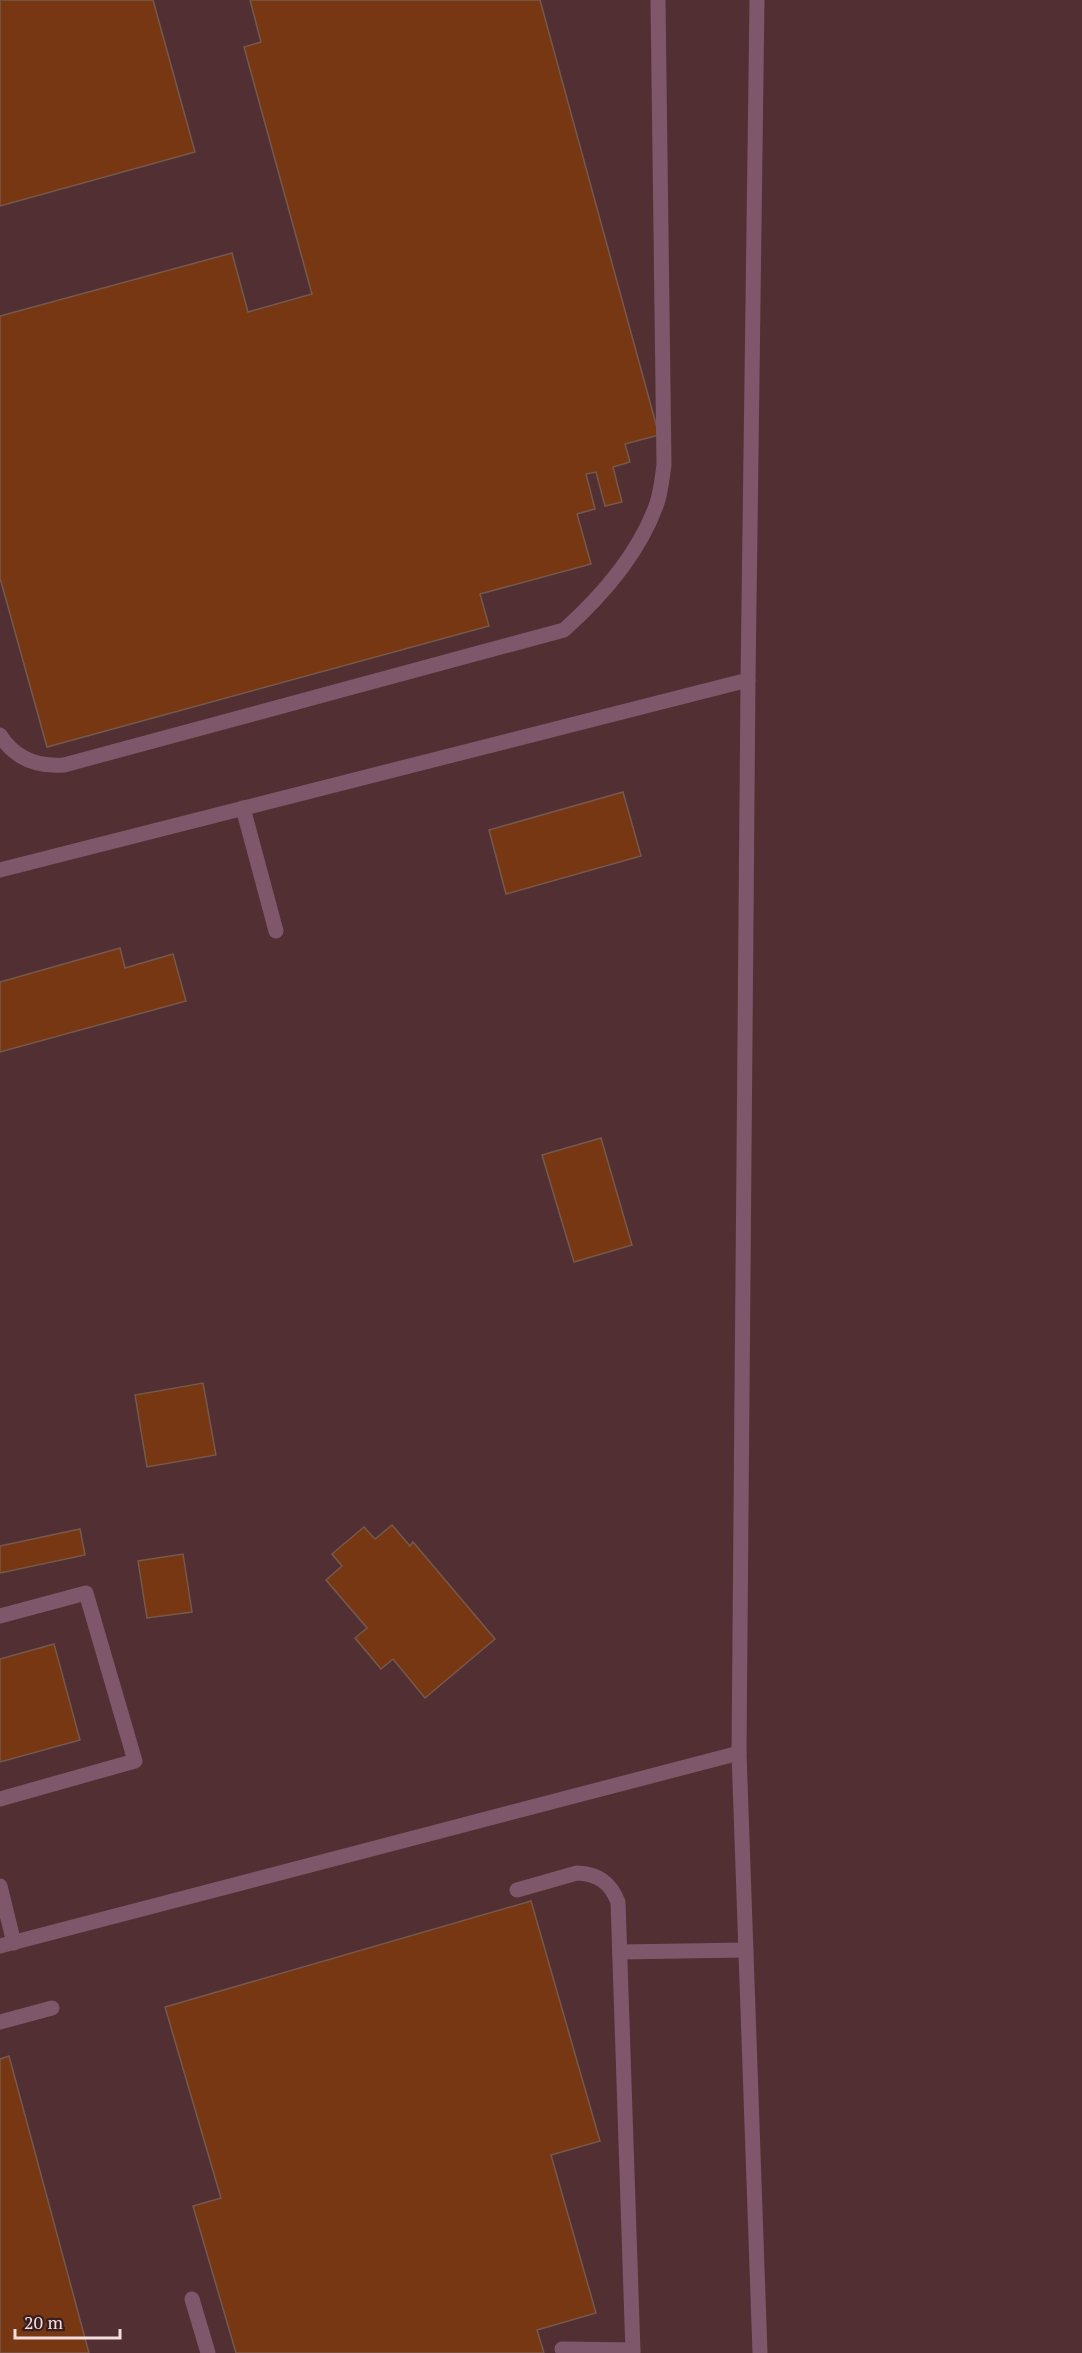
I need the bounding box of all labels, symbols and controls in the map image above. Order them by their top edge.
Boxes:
scale bar [15,2302,120,2340]
text: 20 m [24,2310,64,2334]

